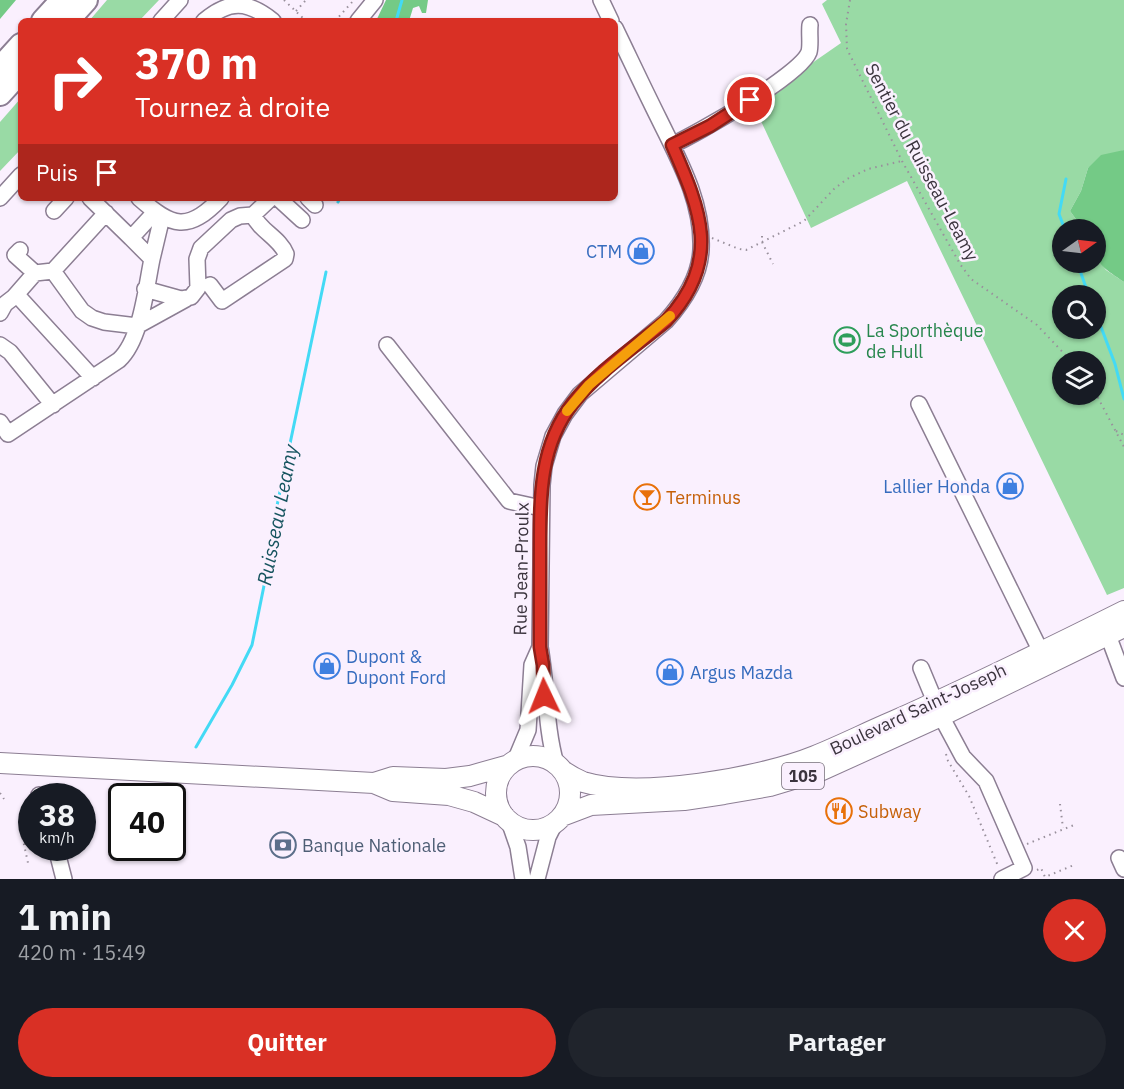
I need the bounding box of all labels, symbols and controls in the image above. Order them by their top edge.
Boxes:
text: 370 m [135,36,258,91]
icon: right [36,42,114,120]
street label: Sentier du Ruisseau-Leamy [860,59,984,265]
pin [724,74,775,125]
icon: arrive [733,83,766,116]
text: Tournez à droite [135,89,330,124]
icon: arrive [90,156,123,189]
text: Puis [36,158,78,187]
north arrow [1052,219,1106,273]
map controls [1052,219,1106,405]
shop icon: CTM [626,236,656,266]
place label: CTM [586,240,622,263]
button: search [1052,285,1106,339]
place label: La Sporthèque de Hull [866,319,984,363]
sports icon: La Sporthèque de Hull [832,325,862,355]
button: layers [1052,351,1106,405]
water label: Ruisseau Leamy [250,441,304,588]
shop icon: Lallier Honda [995,471,1025,501]
place label: Lallier Honda [883,475,990,498]
bar icon: Terminus [632,482,662,512]
place label: Terminus [666,486,741,509]
street label: Rue Jean-Proulx [508,502,534,636]
place label: Dupont & Dupont Ford [346,645,446,689]
shop icon: Dupont & Dupont Ford [312,651,342,681]
shop icon: Argus Mazda [655,657,685,687]
street label: Boulevard Saint-Joseph [826,658,1010,760]
place label: Argus Mazda [690,661,793,684]
position arrow [512,664,576,728]
road number: 105 [782,763,824,789]
speed limit sign: 40 [108,783,186,861]
text: 38 [39,795,75,834]
restaurant icon: Subway [824,796,854,826]
place label: Subway [858,800,921,823]
text: km/h [39,828,75,847]
bank icon: Banque Nationale [268,830,298,860]
place label: Banque Nationale [302,834,446,857]
text: 1 min [18,893,112,940]
button: close [1043,899,1106,962]
text: 420 m · 15:49 [18,939,146,966]
button: Quitter [18,1008,556,1077]
button: Partager [568,1008,1106,1077]

